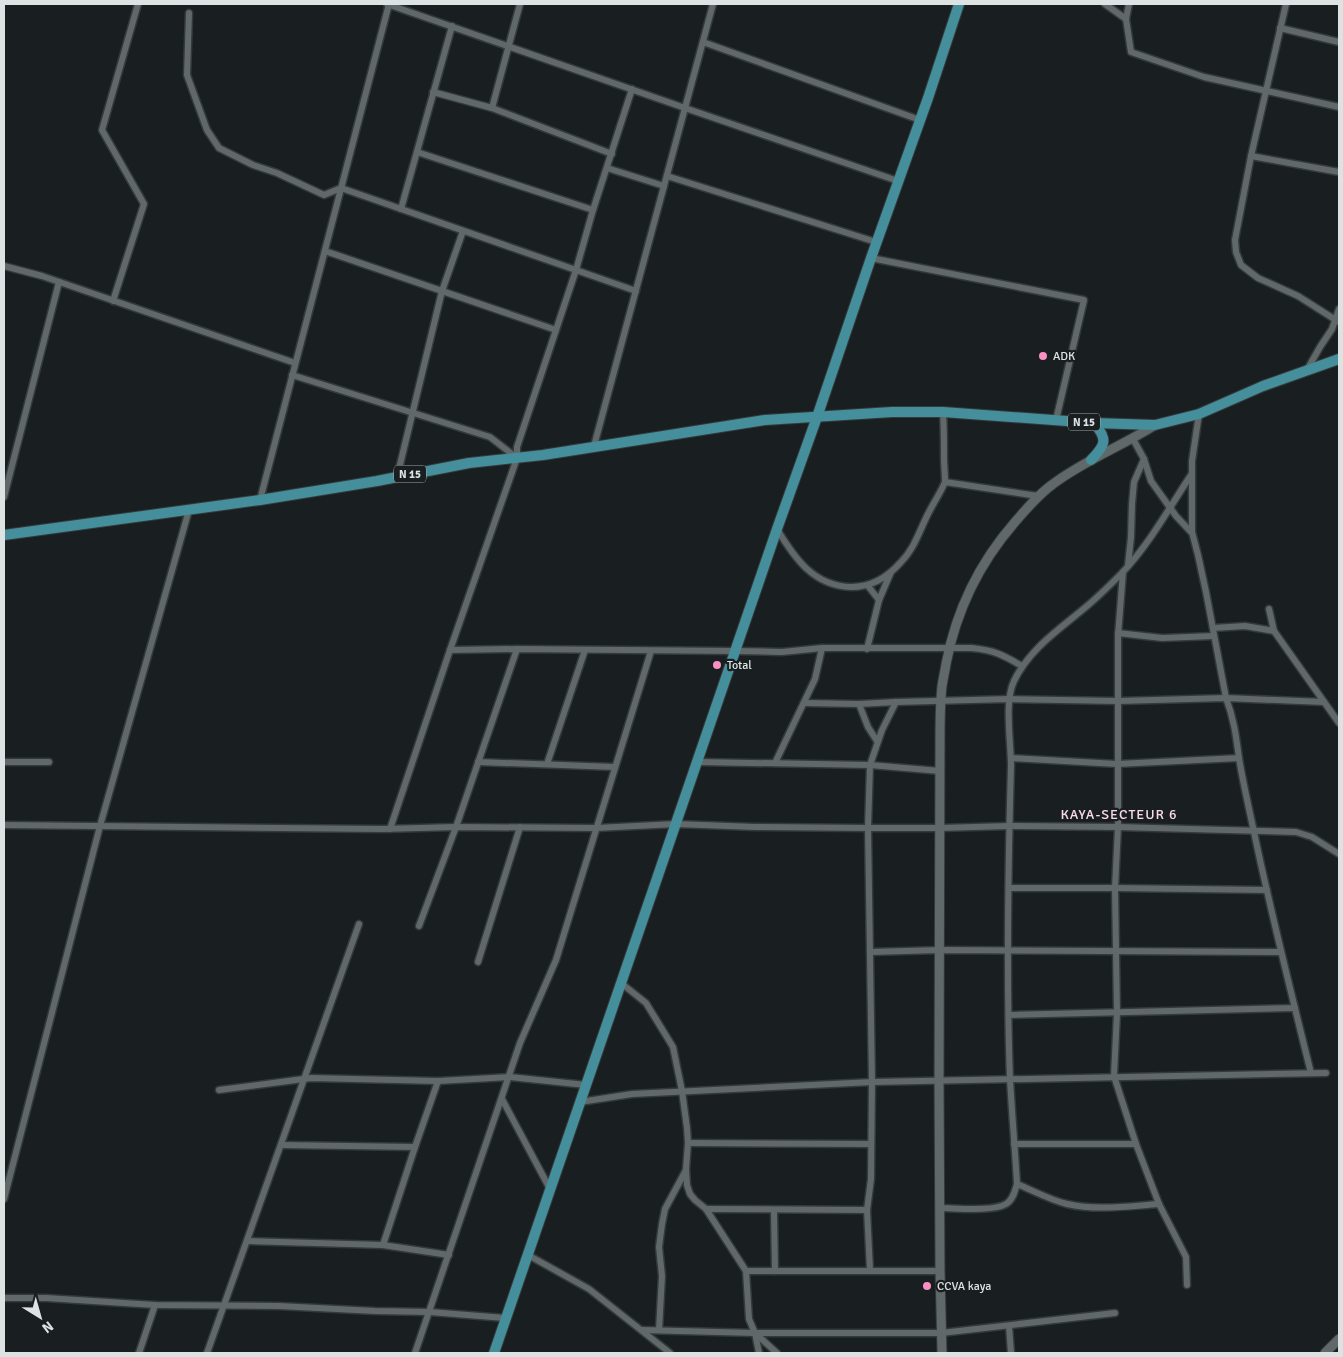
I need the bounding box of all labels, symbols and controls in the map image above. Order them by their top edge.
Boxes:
place label: ADK [1053,349,1075,364]
marker: ADK [1037,350,1049,362]
road number: N 15 [1068,414,1100,431]
road number: N 15 [394,466,426,482]
place label: Total [727,658,752,673]
marker: Total [711,659,723,671]
district label: KAYA-SECTEUR 6 [1060,806,1178,823]
place label: CCVA kaya [937,1279,991,1294]
marker: CCVA kaya [921,1280,933,1292]
north arrow [15,1292,65,1342]
text: N [39,1317,57,1337]

